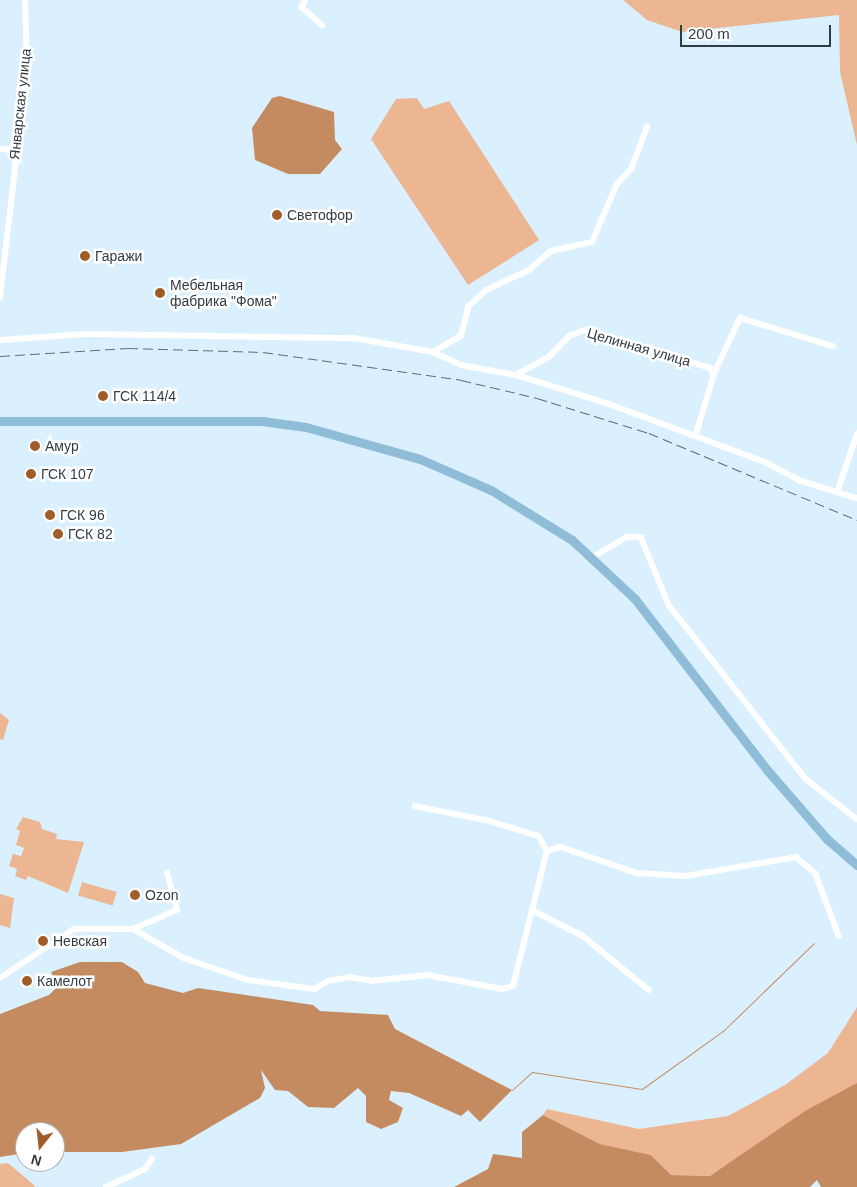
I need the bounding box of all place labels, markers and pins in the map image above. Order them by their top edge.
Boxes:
place label: Светофор [287,207,353,223]
marker: Светофор [271,209,283,221]
place label: Гаражи [95,248,142,264]
marker: Гаражи [79,250,91,262]
place label: Мебельная фабрика "Фома" [170,277,277,310]
marker: Мебельная фабрика "Фома" [154,287,166,299]
place label: ГСК 114/4 [113,388,176,404]
marker: ГСК 114/4 [97,390,109,402]
place label: Амур [45,438,79,454]
marker: Амур [29,440,41,452]
place label: ГСК 107 [41,466,93,482]
marker: ГСК 107 [25,468,37,480]
place label: ГСК 96 [60,507,105,523]
marker: ГСК 96 [44,509,56,521]
place label: ГСК 82 [68,526,113,542]
marker: ГСК 82 [52,528,64,540]
place label: Ozon [145,887,178,903]
marker: Ozon [129,889,141,901]
place label: Невская [53,933,107,949]
marker: Невская [37,935,49,947]
place label: Камелот [37,973,92,989]
marker: Камелот [21,975,33,987]

